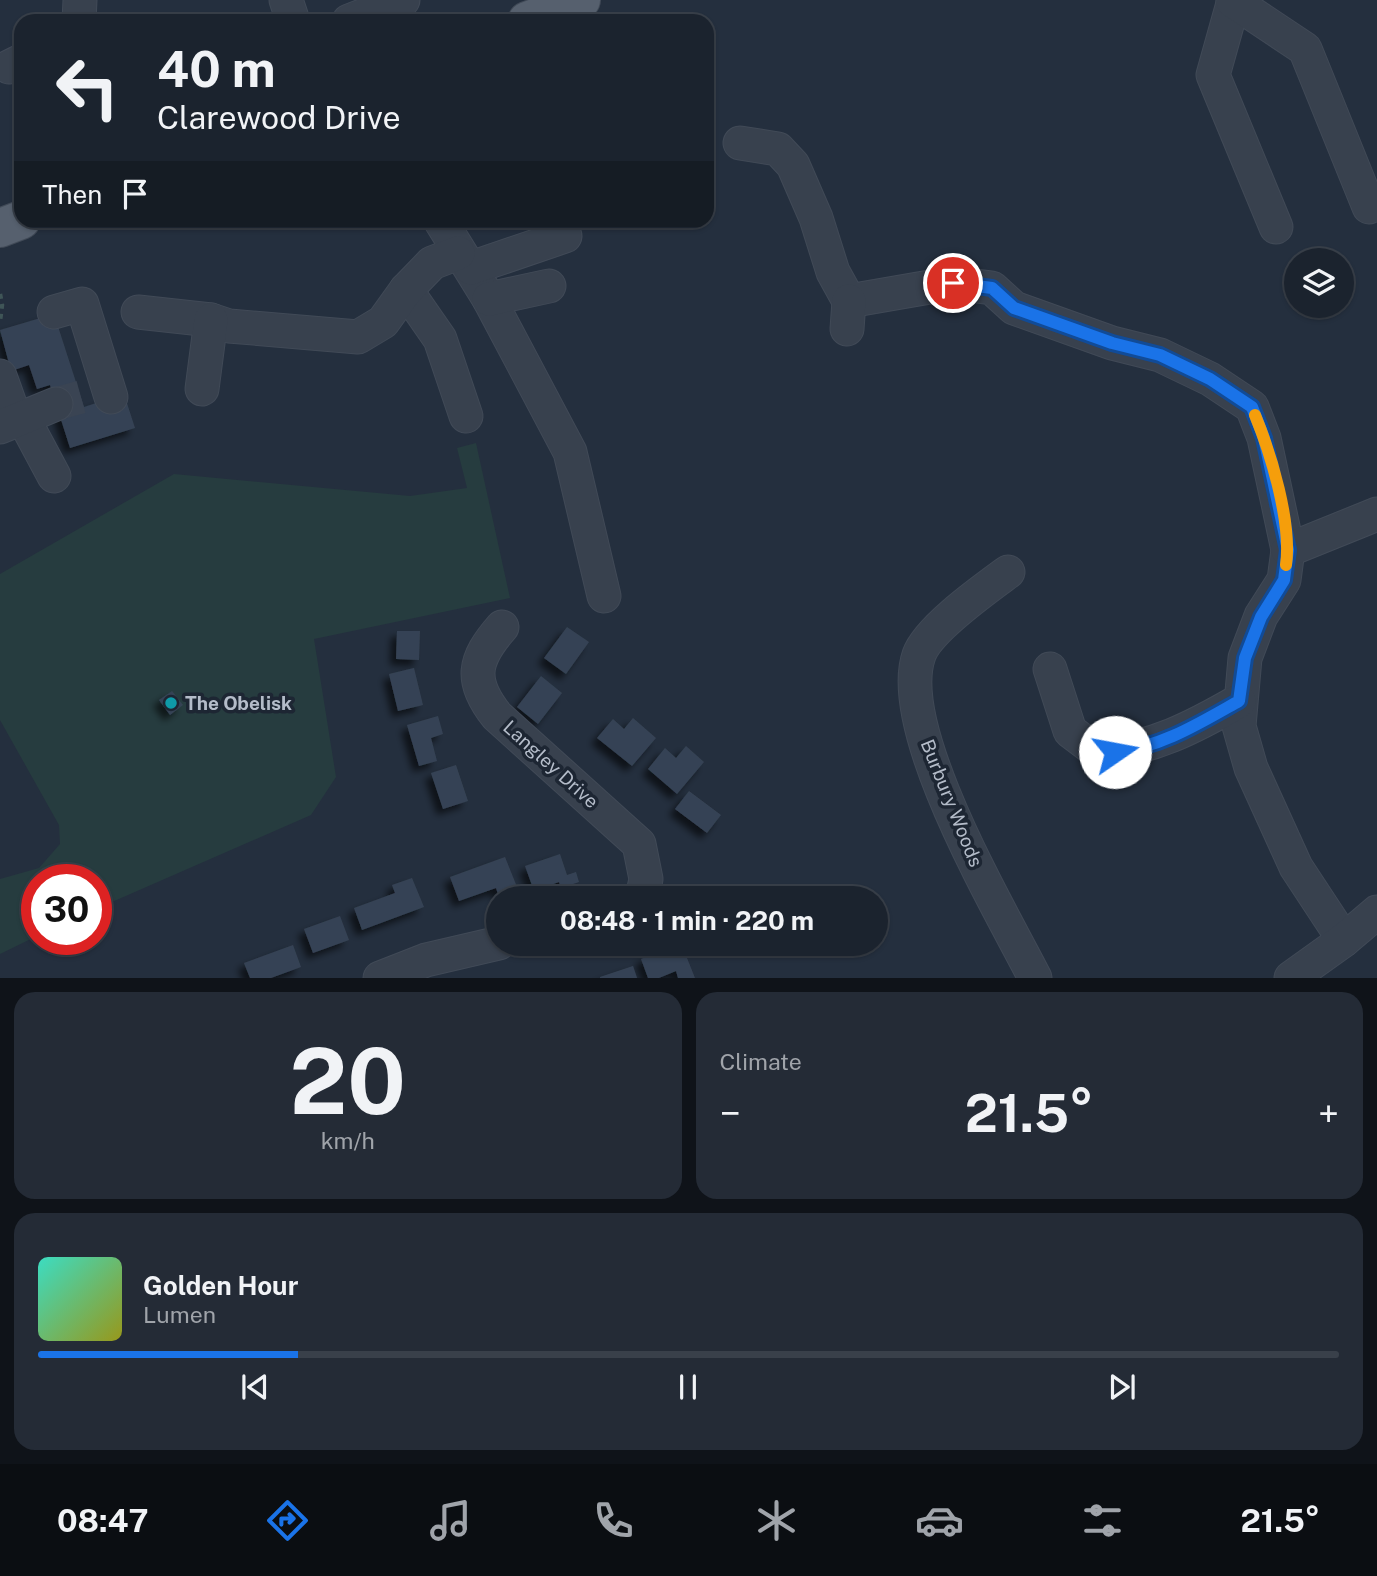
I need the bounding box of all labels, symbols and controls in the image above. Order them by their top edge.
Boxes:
text: 40 m [157,40,276,98]
icon: left [42,42,133,133]
text: Clarewood Drive [157,99,401,136]
icon: arrive [116,175,154,213]
text: Then [42,179,102,210]
map controls [1284,248,1354,318]
button: layers [1284,248,1354,318]
pin [923,253,983,313]
icon: arrive [934,264,972,302]
place label: The Obelisk [185,692,292,714]
marker: The Obelisk [163,695,179,711]
position arrow [1078,715,1152,789]
street label: Langley Drive [499,716,603,812]
street label: Burbury Woods [916,736,988,870]
speed limit sign: 30 [21,864,112,955]
text: 08:48 · 1 min · 220 m [560,905,814,936]
text: 20 [290,1028,406,1134]
text: Climate [720,1048,802,1075]
text: 21.5° [965,1083,1094,1144]
text: − [720,1091,741,1136]
text: + [1318,1091,1339,1136]
text: km/h [321,1127,375,1154]
text: Golden Hour [143,1270,298,1301]
text: Lumen [143,1301,216,1328]
icon: previous [236,1368,274,1406]
icon: pause [669,1368,707,1406]
icon: next [1103,1368,1141,1406]
icon: directions [263,1496,312,1545]
icon: music [426,1496,475,1545]
icon: phone [589,1496,638,1545]
icon: climate [752,1496,801,1545]
icon: car [915,1496,964,1545]
icon: filters [1078,1496,1127,1545]
text: 08:47 [57,1502,149,1539]
text: 21.5° [1241,1502,1320,1539]

